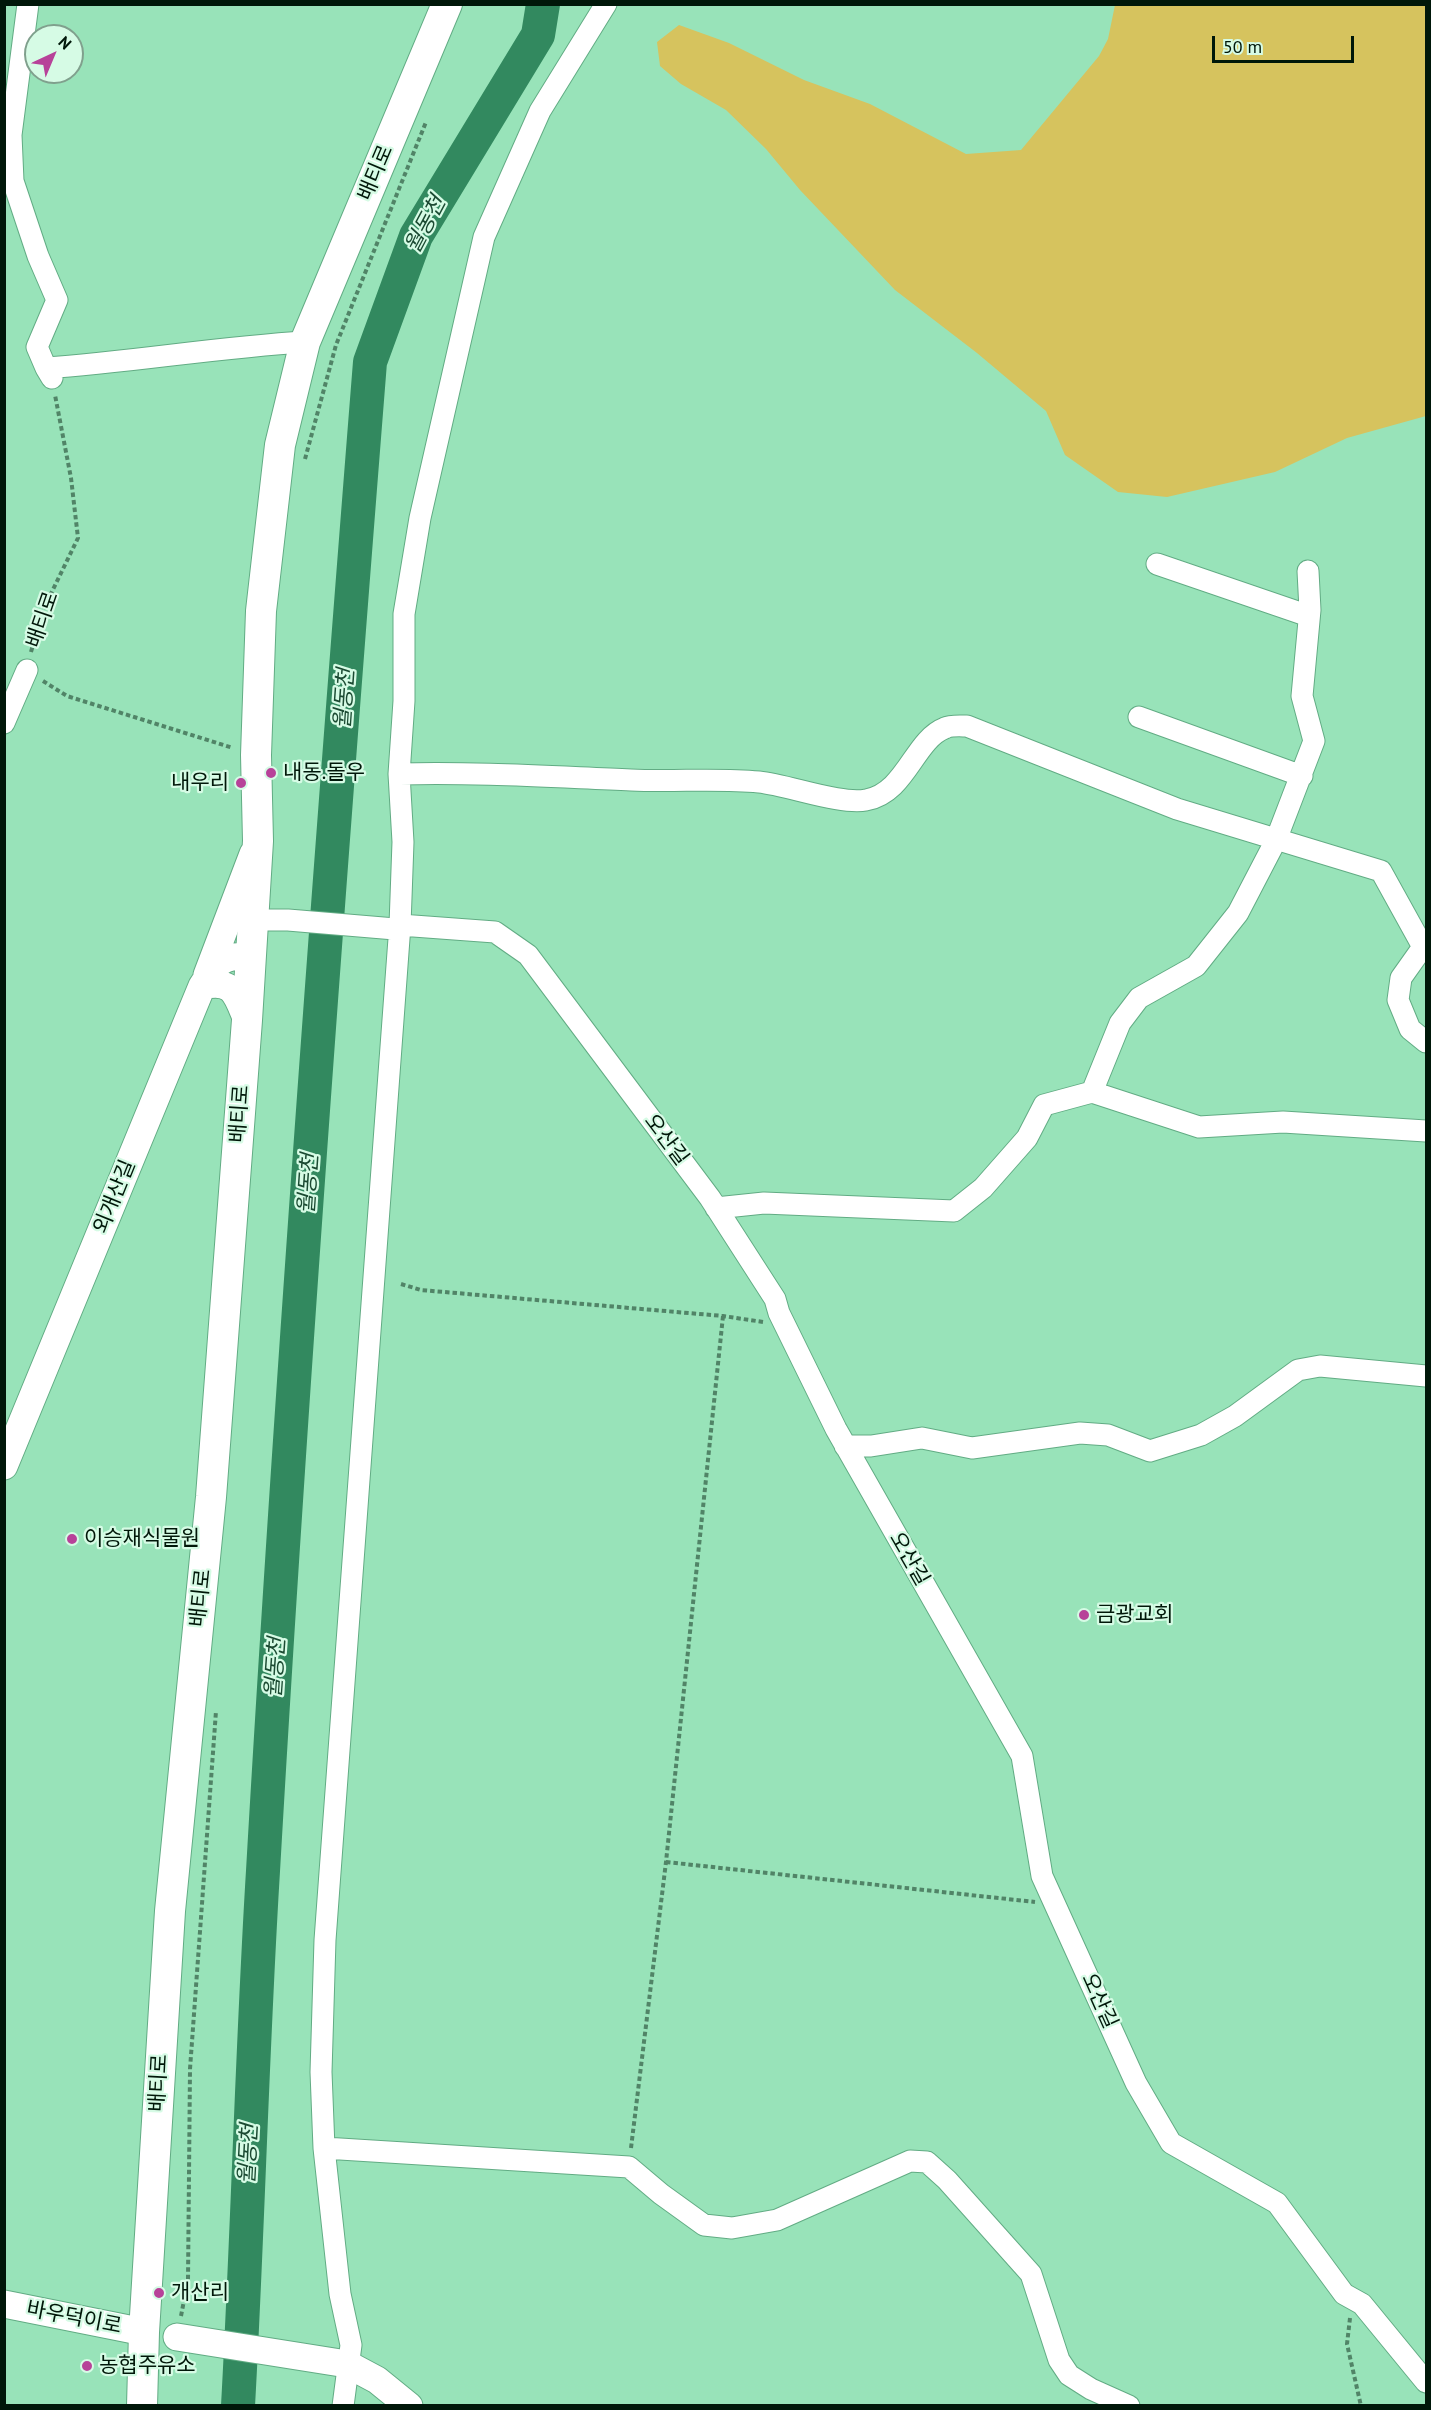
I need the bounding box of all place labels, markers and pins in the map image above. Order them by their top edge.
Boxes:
place label: 내동.돌우 [283,760,365,786]
marker: 내동.돌우 [264,766,278,780]
place label: 내우리 [171,770,229,796]
marker: 내우리 [234,776,248,790]
place label: 이승재식물원 [84,1526,200,1552]
marker: 이승재식물원 [65,1532,79,1546]
place label: 금광교회 [1096,1602,1173,1628]
marker: 금광교회 [1077,1608,1091,1622]
place label: 개산리 [171,2280,229,2306]
marker: 개산리 [152,2286,166,2300]
place label: 농협주유소 [99,2353,196,2379]
marker: 농협주유소 [80,2359,94,2373]

